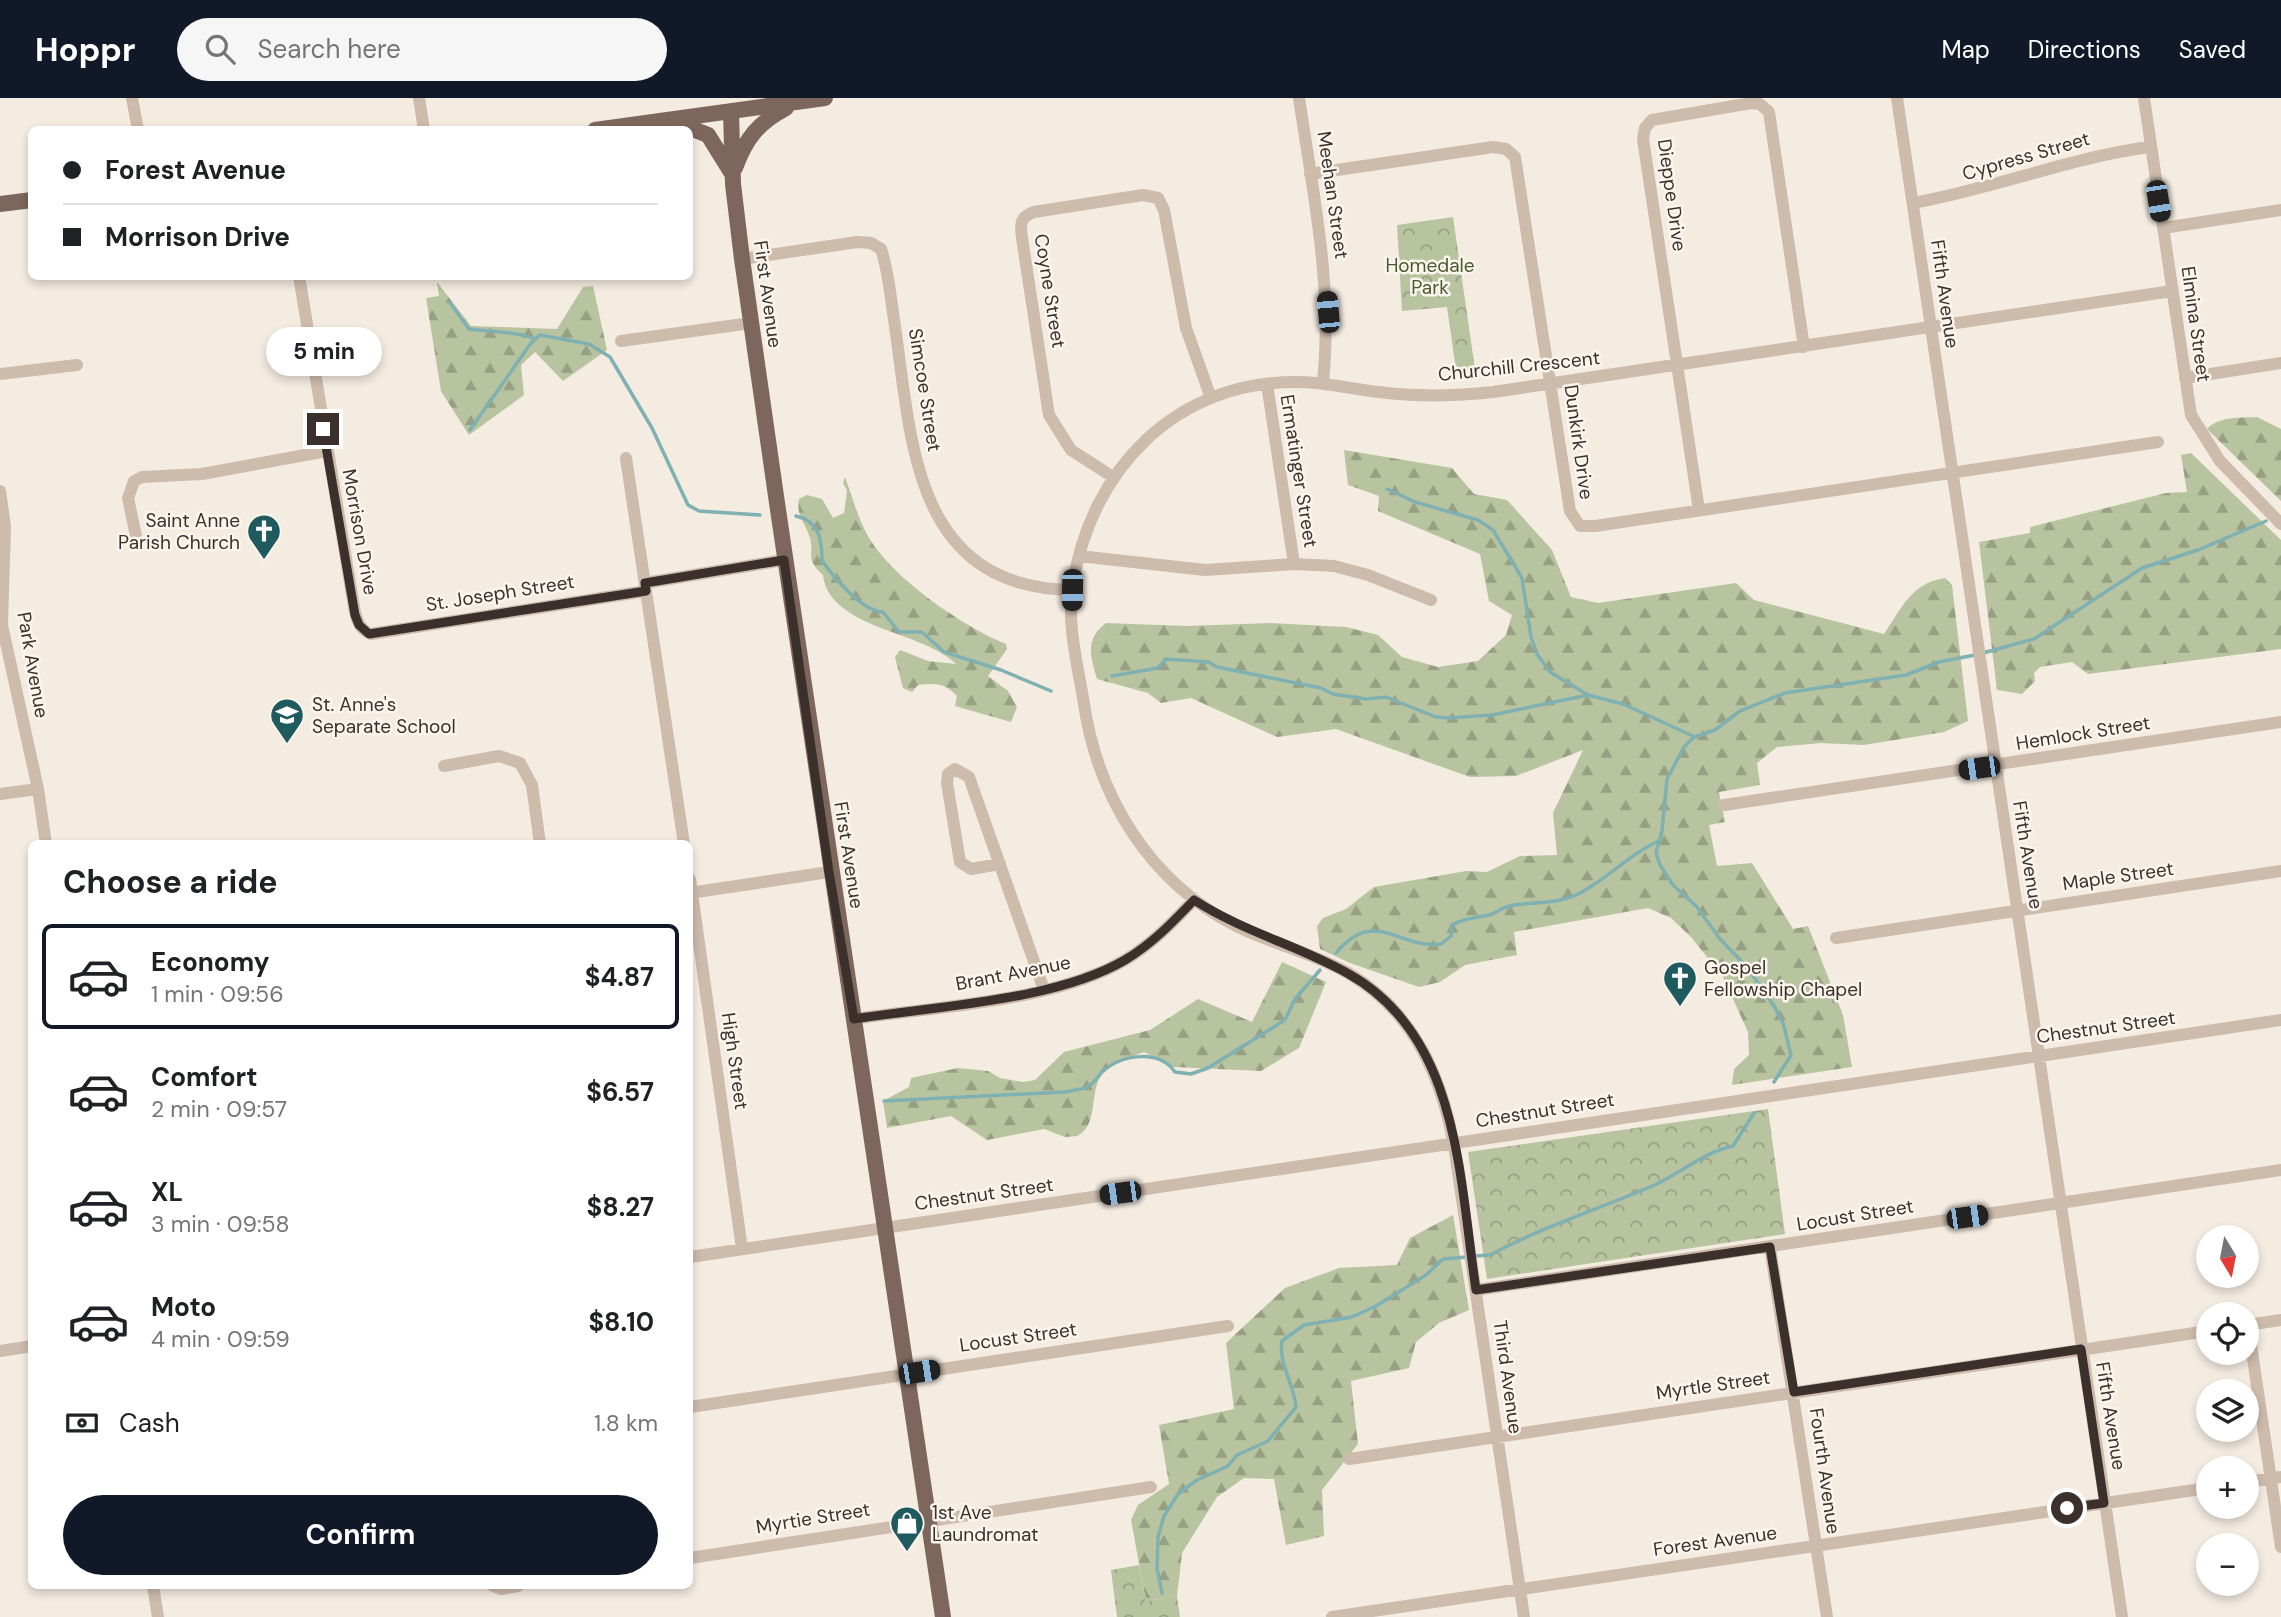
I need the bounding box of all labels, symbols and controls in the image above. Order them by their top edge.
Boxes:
search box [177,18,667,81]
text: Hoppr [35,28,135,71]
icon: search [201,30,239,68]
text: Search here [257,32,401,66]
text: Map [1942,34,1990,65]
text: Directions [2028,34,2141,65]
text: Saved [2179,34,2246,65]
street label: Cypress Street [1959,126,2093,186]
street label: Meehan Street [1312,130,1354,260]
street label: Dieppe Drive [1652,137,1692,253]
text: Forest Avenue [105,153,286,187]
car [2145,179,2172,223]
text: Morrison Drive [105,220,290,254]
street label: Coyne Street [1029,232,1071,350]
street label: Fifth Avenue [1925,238,1965,350]
street label: First Avenue [748,239,788,349]
park label: Homedale Park [1385,253,1475,300]
street label: Elmina Street [2176,265,2216,383]
car [1316,290,1341,334]
street label: Simcoe Street [903,327,947,453]
callout: 5 min [265,328,381,376]
text: 5 min [293,336,355,366]
street label: Churchill Crescent [1437,345,1601,387]
street label: Dunkirk Drive [1559,383,1599,501]
street label: Ermatinger Street [1275,393,1323,549]
route end [307,413,339,445]
street label: Morrison Drive [337,467,383,597]
place label: Saint Anne Parish Church [118,508,240,555]
church icon: Saint Anne Parish Church [245,512,283,561]
street label: St. Joseph Street [424,569,576,617]
car [1062,569,1083,611]
street label: Park Avenue [11,610,55,720]
place label: St. Anne's Separate School [312,692,456,739]
school or university icon: St. Anne's Separate School [268,696,306,745]
street label: Hemlock Street [2014,710,2152,756]
car [1957,755,2002,781]
street label: Fifth Avenue [2007,799,2049,911]
street label: First Avenue [828,800,870,910]
street label: Maple Street [2061,856,2175,896]
text: Choose a ride [63,861,278,903]
icon: car [67,945,130,1008]
text: Economy [151,945,269,979]
street label: Brant Avenue [953,950,1073,996]
place label: Gospel Fellowship Chapel [1704,955,1862,1002]
church icon: Gospel Fellowship Chapel [1661,959,1699,1008]
text: $4.87 [585,960,654,994]
text: 1 min · 09:56 [151,979,284,1009]
street label: Chestnut Street [2035,1005,2177,1049]
street label: High Street [716,1011,754,1111]
icon: car [67,1060,130,1123]
text: Comfort [151,1060,257,1094]
text: $6.57 [586,1075,654,1109]
street label: Chestnut Street [1474,1087,1616,1133]
text: 2 min · 09:57 [151,1094,287,1124]
street label: Chestnut Street [913,1172,1055,1216]
icon: car [67,1175,130,1238]
text: XL [151,1175,183,1209]
car [1098,1180,1143,1206]
text: $8.27 [587,1190,654,1224]
street label: Locust Street [1795,1193,1915,1237]
car [1945,1204,1990,1230]
text: 3 min · 09:58 [151,1209,290,1239]
north arrow [2196,1225,2259,1288]
map controls [2196,1225,2259,1596]
icon: car [67,1290,130,1353]
text: Moto [151,1290,216,1324]
button: locate [2196,1302,2259,1365]
text: $8.10 [588,1305,654,1339]
street label: Locust Street [958,1316,1078,1358]
street label: Third Avenue [1488,1319,1528,1435]
text: 4 min · 09:59 [151,1324,290,1354]
car [897,1358,942,1386]
street label: Fifth Avenue [2090,1360,2132,1472]
street label: Myrtle Street [1654,1365,1772,1405]
button: layers [2196,1379,2259,1442]
icon: cash [63,1404,101,1442]
text: Cash [119,1406,180,1440]
street label: Fourth Avenue [1804,1406,1846,1536]
text: 1.8 km [594,1408,658,1438]
button: + [2196,1456,2259,1519]
route start [2051,1492,2083,1524]
button: Confirm [63,1495,658,1575]
street label: Myrtie Street [754,1497,872,1539]
place label: 1st Ave Laundromat [932,1500,1038,1547]
shop icon: 1st Ave Laundromat [888,1504,926,1553]
street label: Forest Avenue [1652,1520,1778,1562]
button: − [2196,1533,2259,1596]

